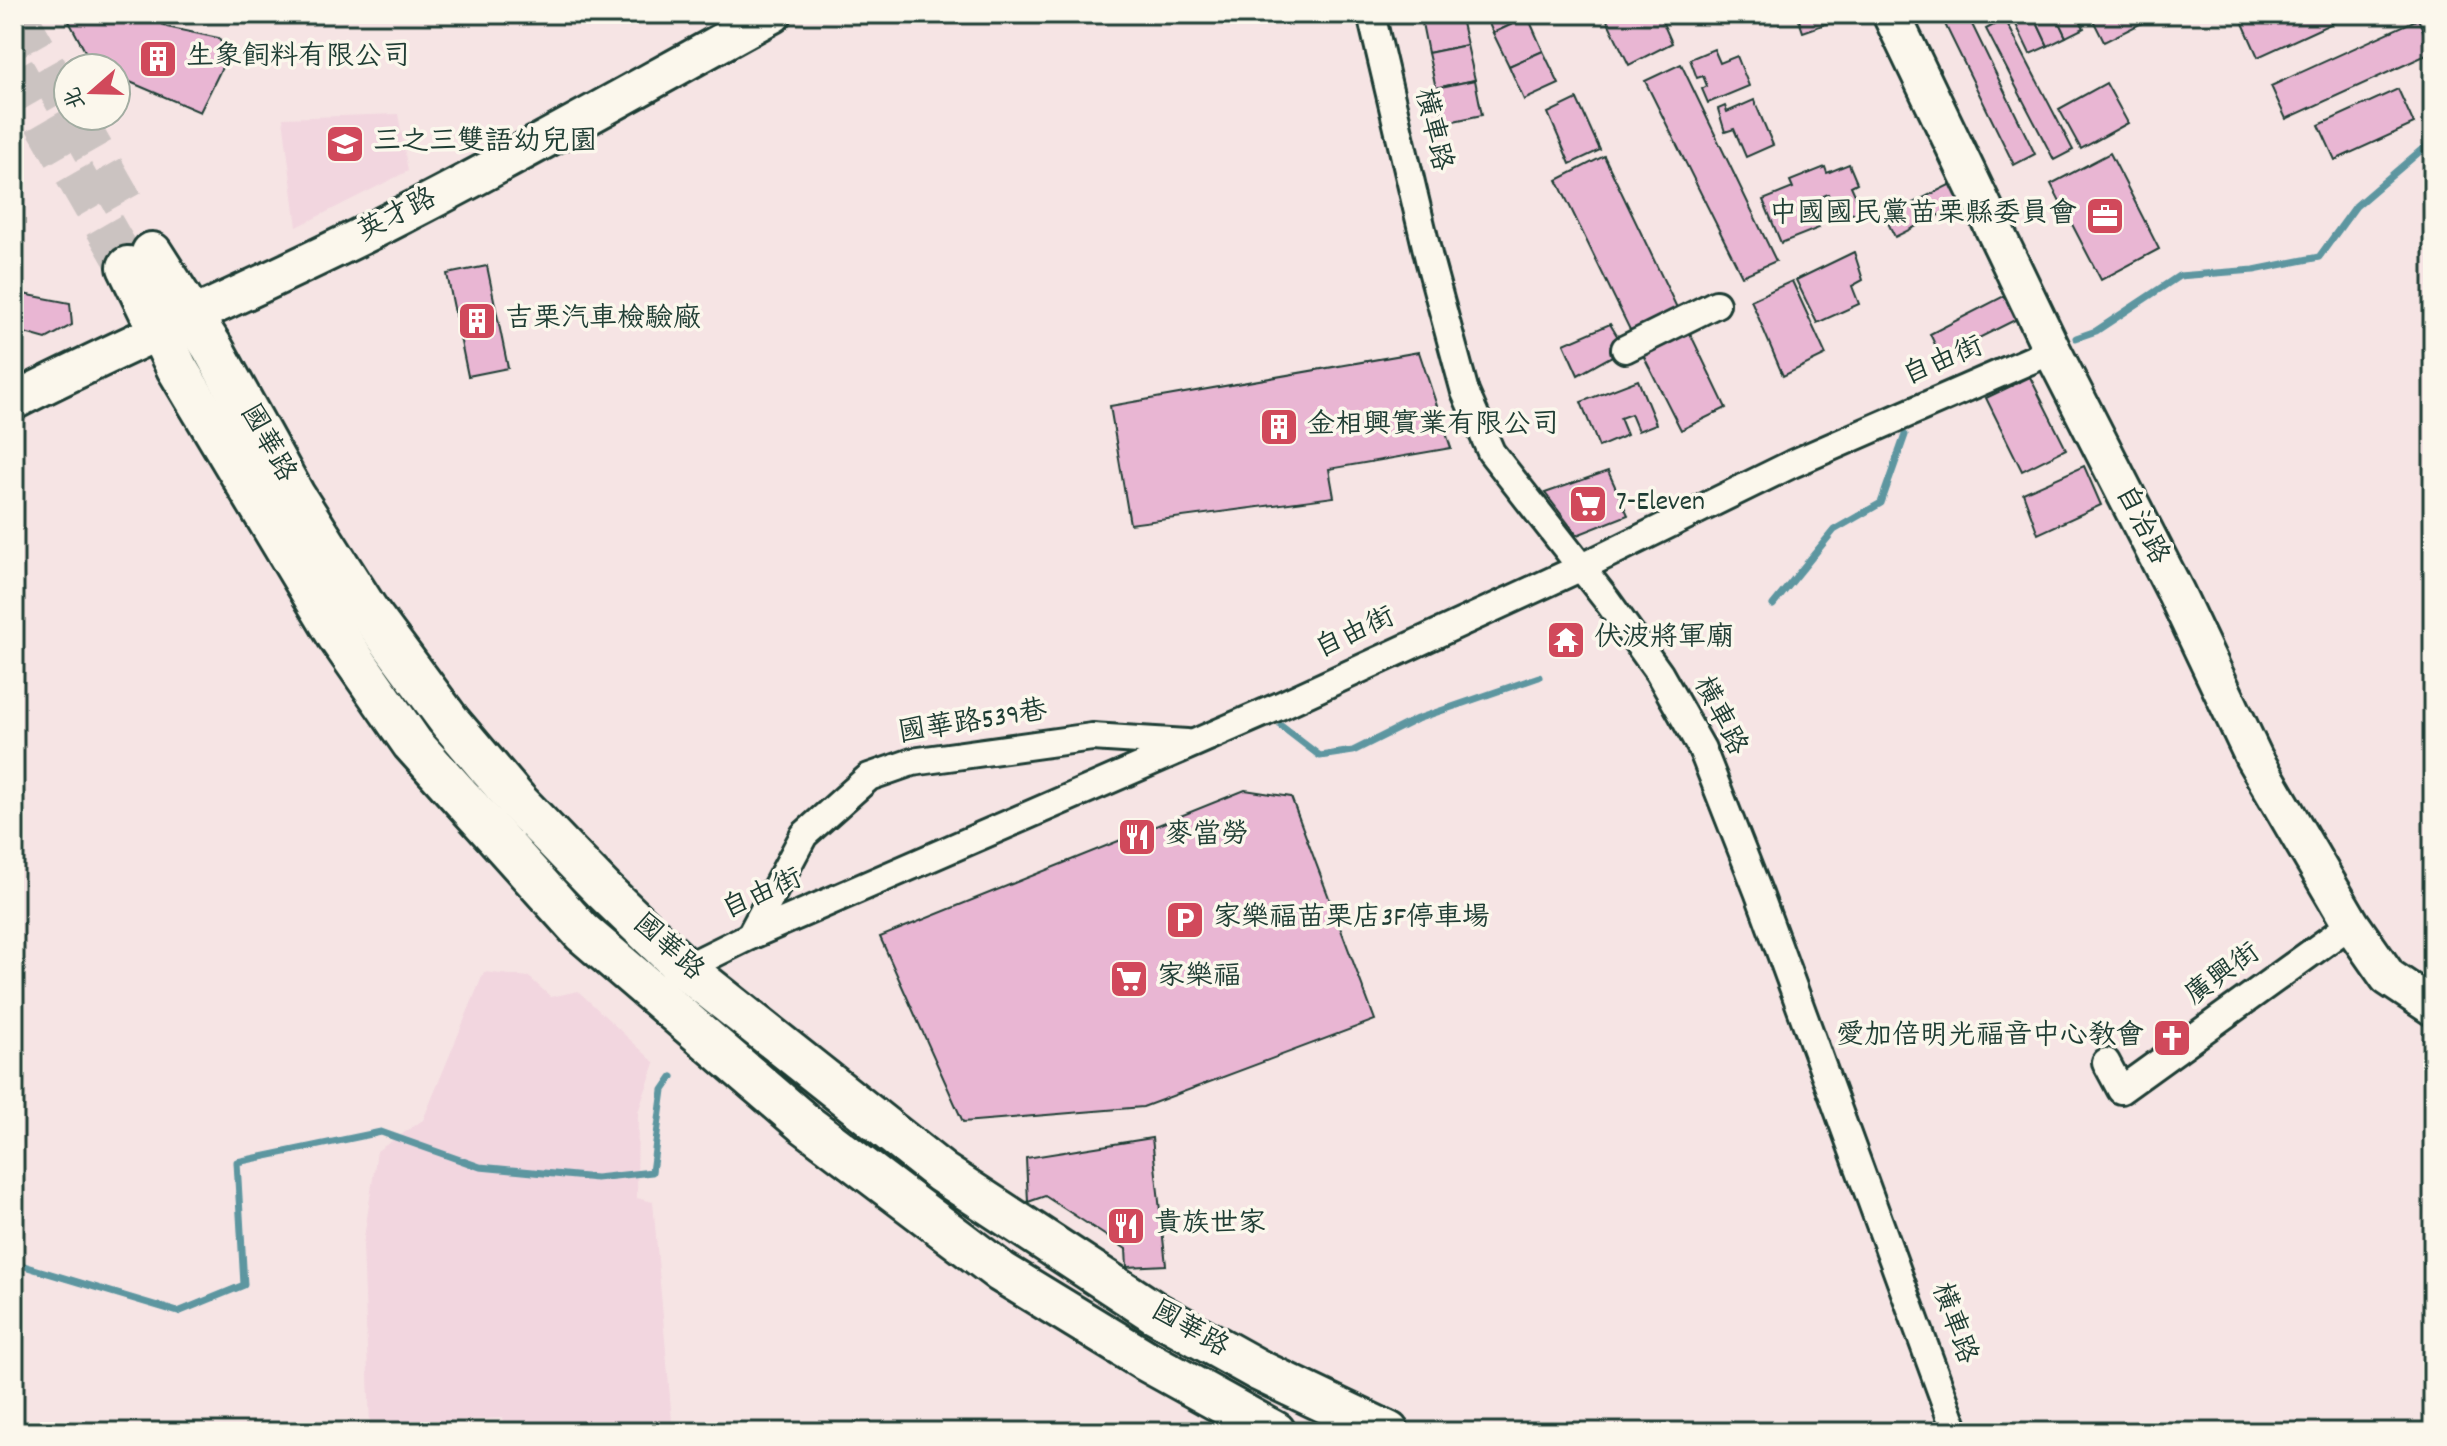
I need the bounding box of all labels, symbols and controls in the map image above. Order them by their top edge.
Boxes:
building icon: 生象飼料有限公司 [137,38,179,80]
place label: 生象飼料有限公司 [186,39,410,79]
north arrow [52,52,132,132]
text: 北 [58,82,95,113]
street label: 橫車路 [1402,85,1460,175]
school or university icon: 三之三雙語幼兒園 [324,123,366,165]
place label: 三之三雙語幼兒園 [373,124,597,164]
street label: 英才路 [351,180,445,254]
office icon: 中國國民黨苗栗縣委員會 [2084,195,2126,237]
place label: 中國國民黨苗栗縣委員會 [1769,196,2077,236]
building icon: 吉栗汽車檢驗廠 [456,300,498,342]
place label: 吉栗汽車檢驗廠 [505,301,701,341]
street label: 自由街 [1898,328,1990,398]
street label: 國華路 [228,398,304,490]
building icon: 金相興實業有限公司 [1258,406,1300,448]
place label: 金相興實業有限公司 [1307,407,1559,447]
street label: 自治路 [2103,479,2177,573]
supermarket icon: 7-Eleven [1567,483,1609,525]
place label: 7-Eleven [1616,484,1705,524]
street label: 自由街 [1309,599,1403,671]
temple icon: 伏波將軍廟 [1545,619,1587,661]
place label: 伏波將軍廟 [1594,620,1734,660]
street label: 橫車路 [1681,670,1755,764]
street label: 國華路539巷 [896,692,1051,756]
restaurant icon: 麥當勞 [1116,816,1158,858]
place label: 麥當勞 [1165,817,1249,857]
street label: 自由街 [716,861,810,931]
parking icon: 家樂福苗栗店3F停車場 [1164,899,1206,941]
place label: 家樂福苗栗店3F停車場 [1213,900,1490,940]
street label: 國華路 [622,906,712,992]
street label: 廣興街 [2178,935,2270,1017]
supermarket icon: 家樂福 [1108,958,1150,1000]
place label: 家樂福 [1157,959,1241,999]
church icon: 愛加倍明光福音中心教會 [2151,1017,2193,1059]
place label: 愛加倍明光福音中心教會 [1836,1018,2144,1058]
restaurant icon: 貴族世家 [1105,1205,1147,1247]
place label: 貴族世家 [1154,1206,1266,1246]
street label: 橫車路 [1919,1278,1985,1370]
street label: 國華路 [1143,1293,1235,1369]

